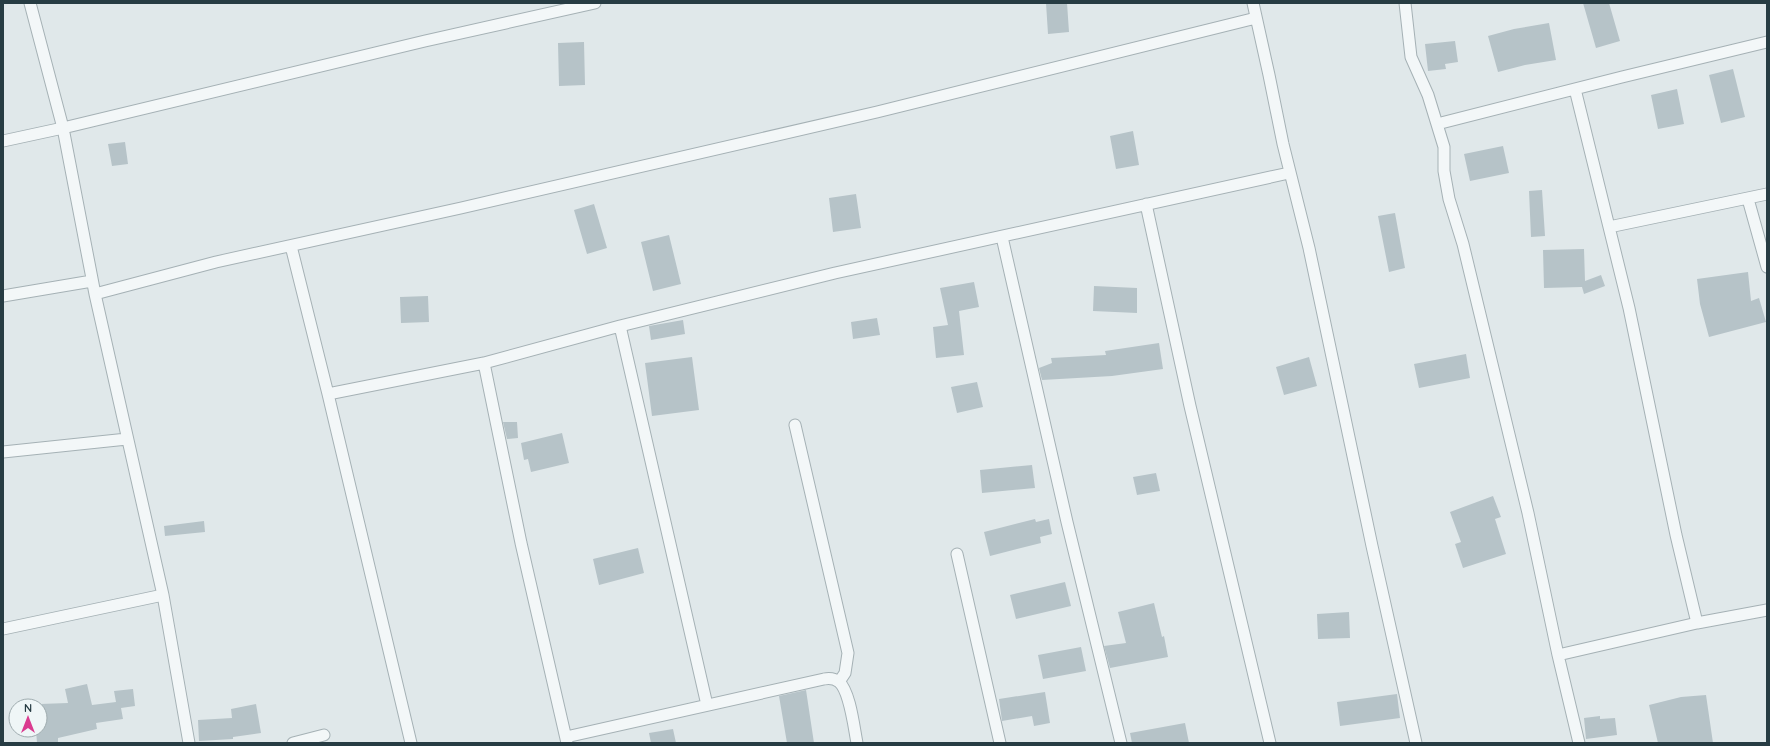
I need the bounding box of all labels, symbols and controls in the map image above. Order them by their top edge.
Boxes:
north arrow [8,698,48,738]
text: N [24,701,32,715]

